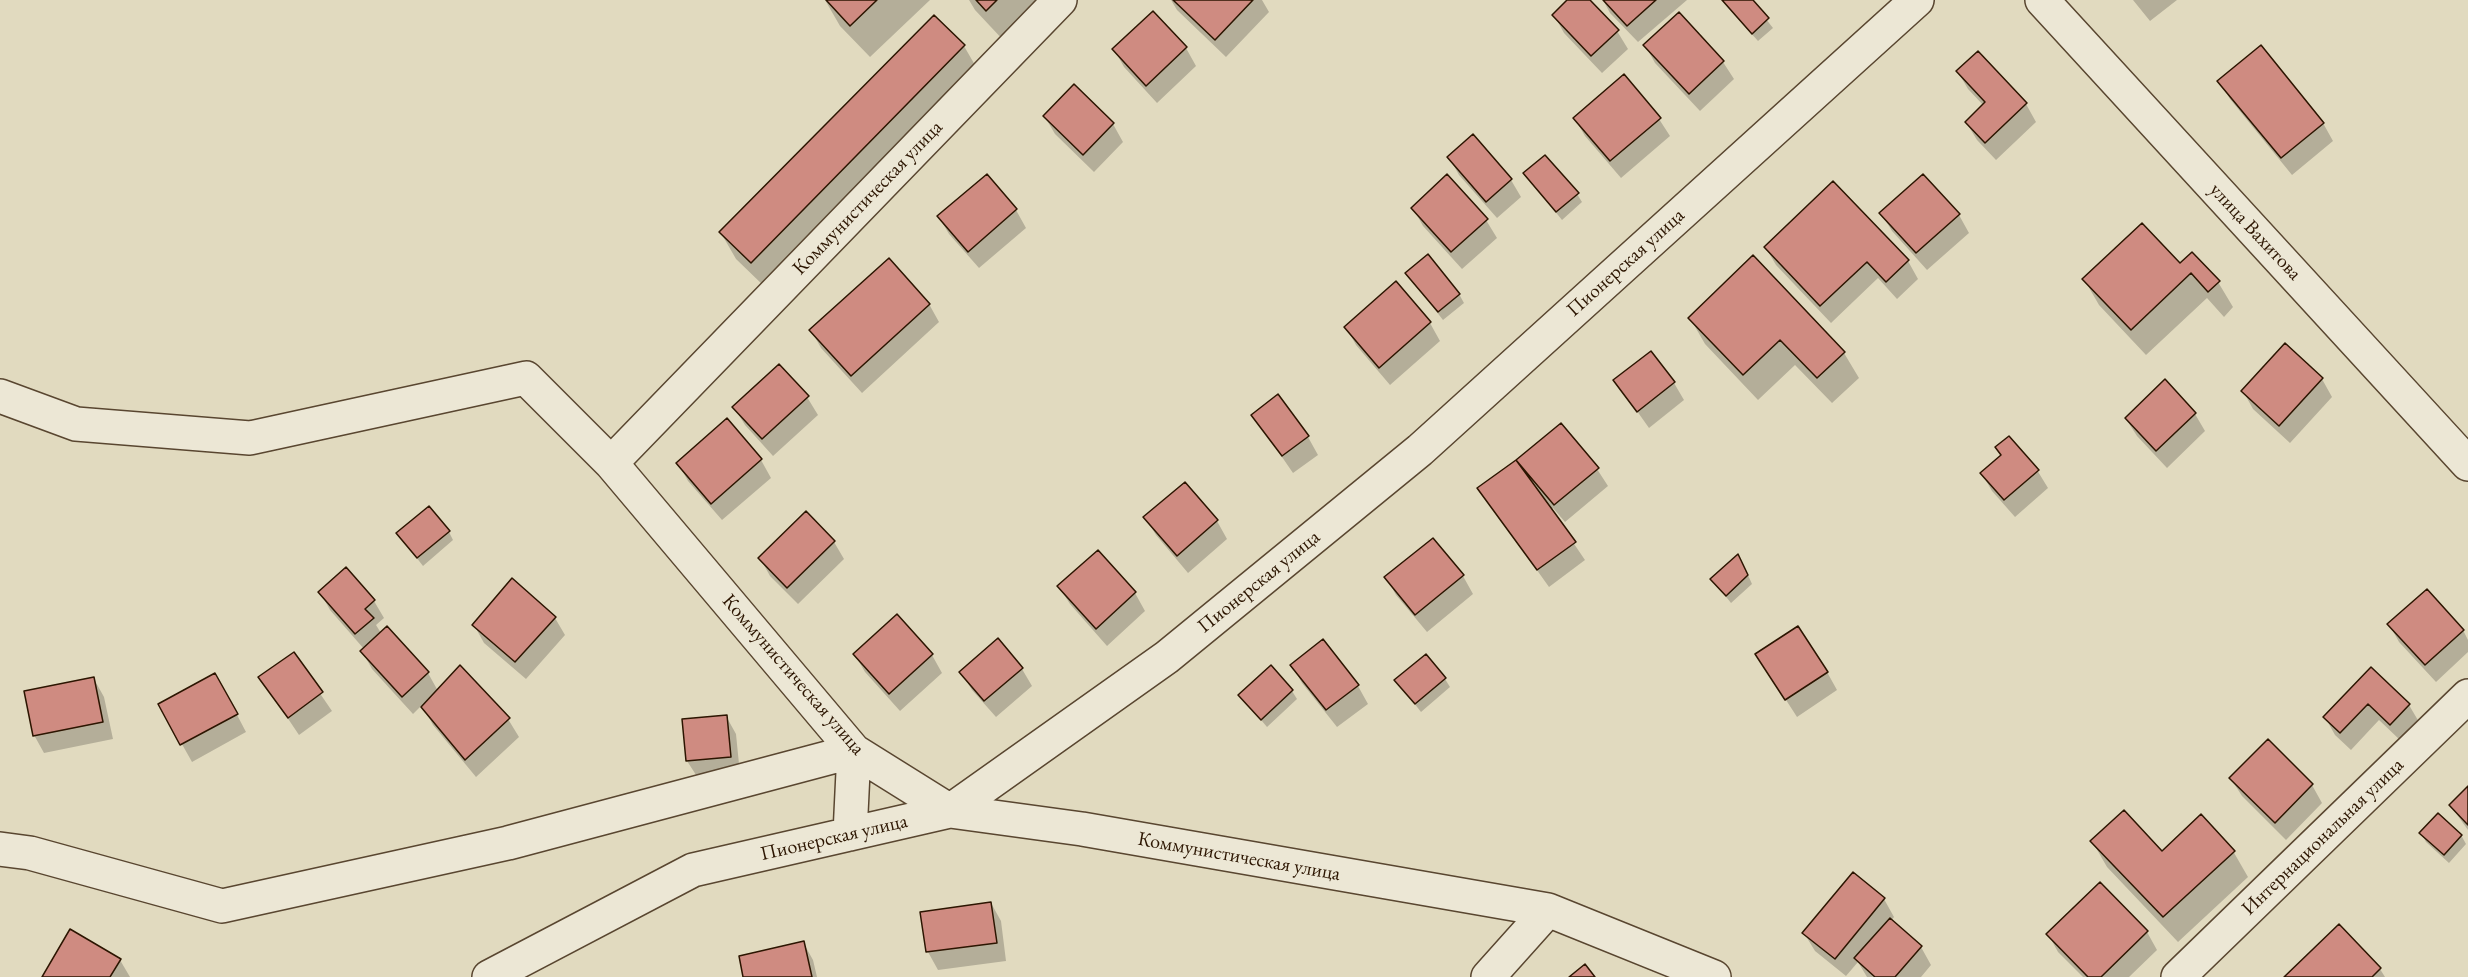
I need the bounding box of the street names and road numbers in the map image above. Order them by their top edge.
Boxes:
street label: Коммунистическая улица [788,116,948,280]
street label: улица Вахитова [2204,178,2306,286]
street label: Пионерская улица [1562,204,1690,322]
street label: Пионерская улица [1193,525,1325,639]
street label: Коммунистическая улица [717,590,869,760]
street label: Интернациональная улица [2237,753,2409,921]
street label: Пионерская улица [758,809,910,867]
street label: Коммунистическая улица [1136,827,1342,887]

